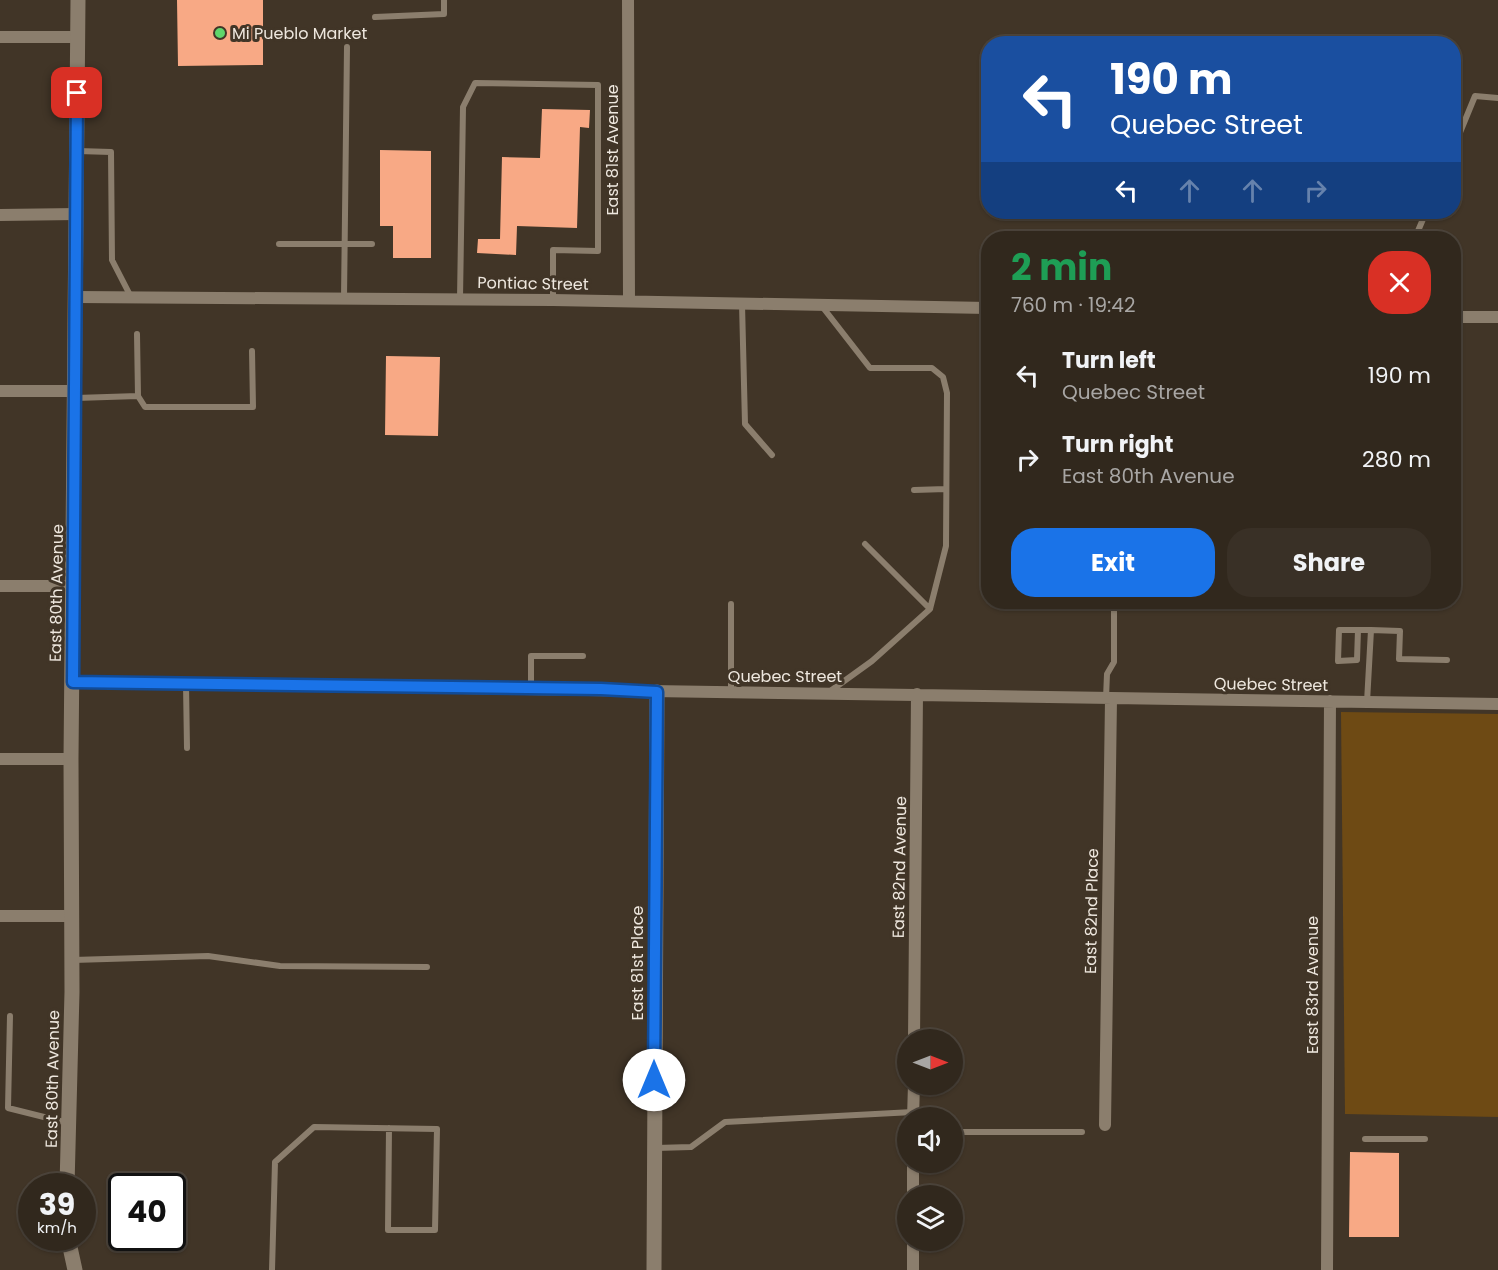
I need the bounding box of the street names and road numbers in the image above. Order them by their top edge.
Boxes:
street label: East 81st Avenue [601,84,624,216]
street label: Pontiac Street [477,271,589,296]
street label: East 80th Avenue [44,524,69,662]
street label: Quebec Street [728,665,842,688]
street label: Quebec Street [1214,672,1329,697]
street label: East 82nd Avenue [887,796,912,938]
street label: East 82nd Place [1079,848,1104,974]
street label: East 81st Place [626,906,649,1020]
street label: East 83rd Avenue [1301,916,1324,1054]
street label: East 80th Avenue [40,1010,65,1148]

